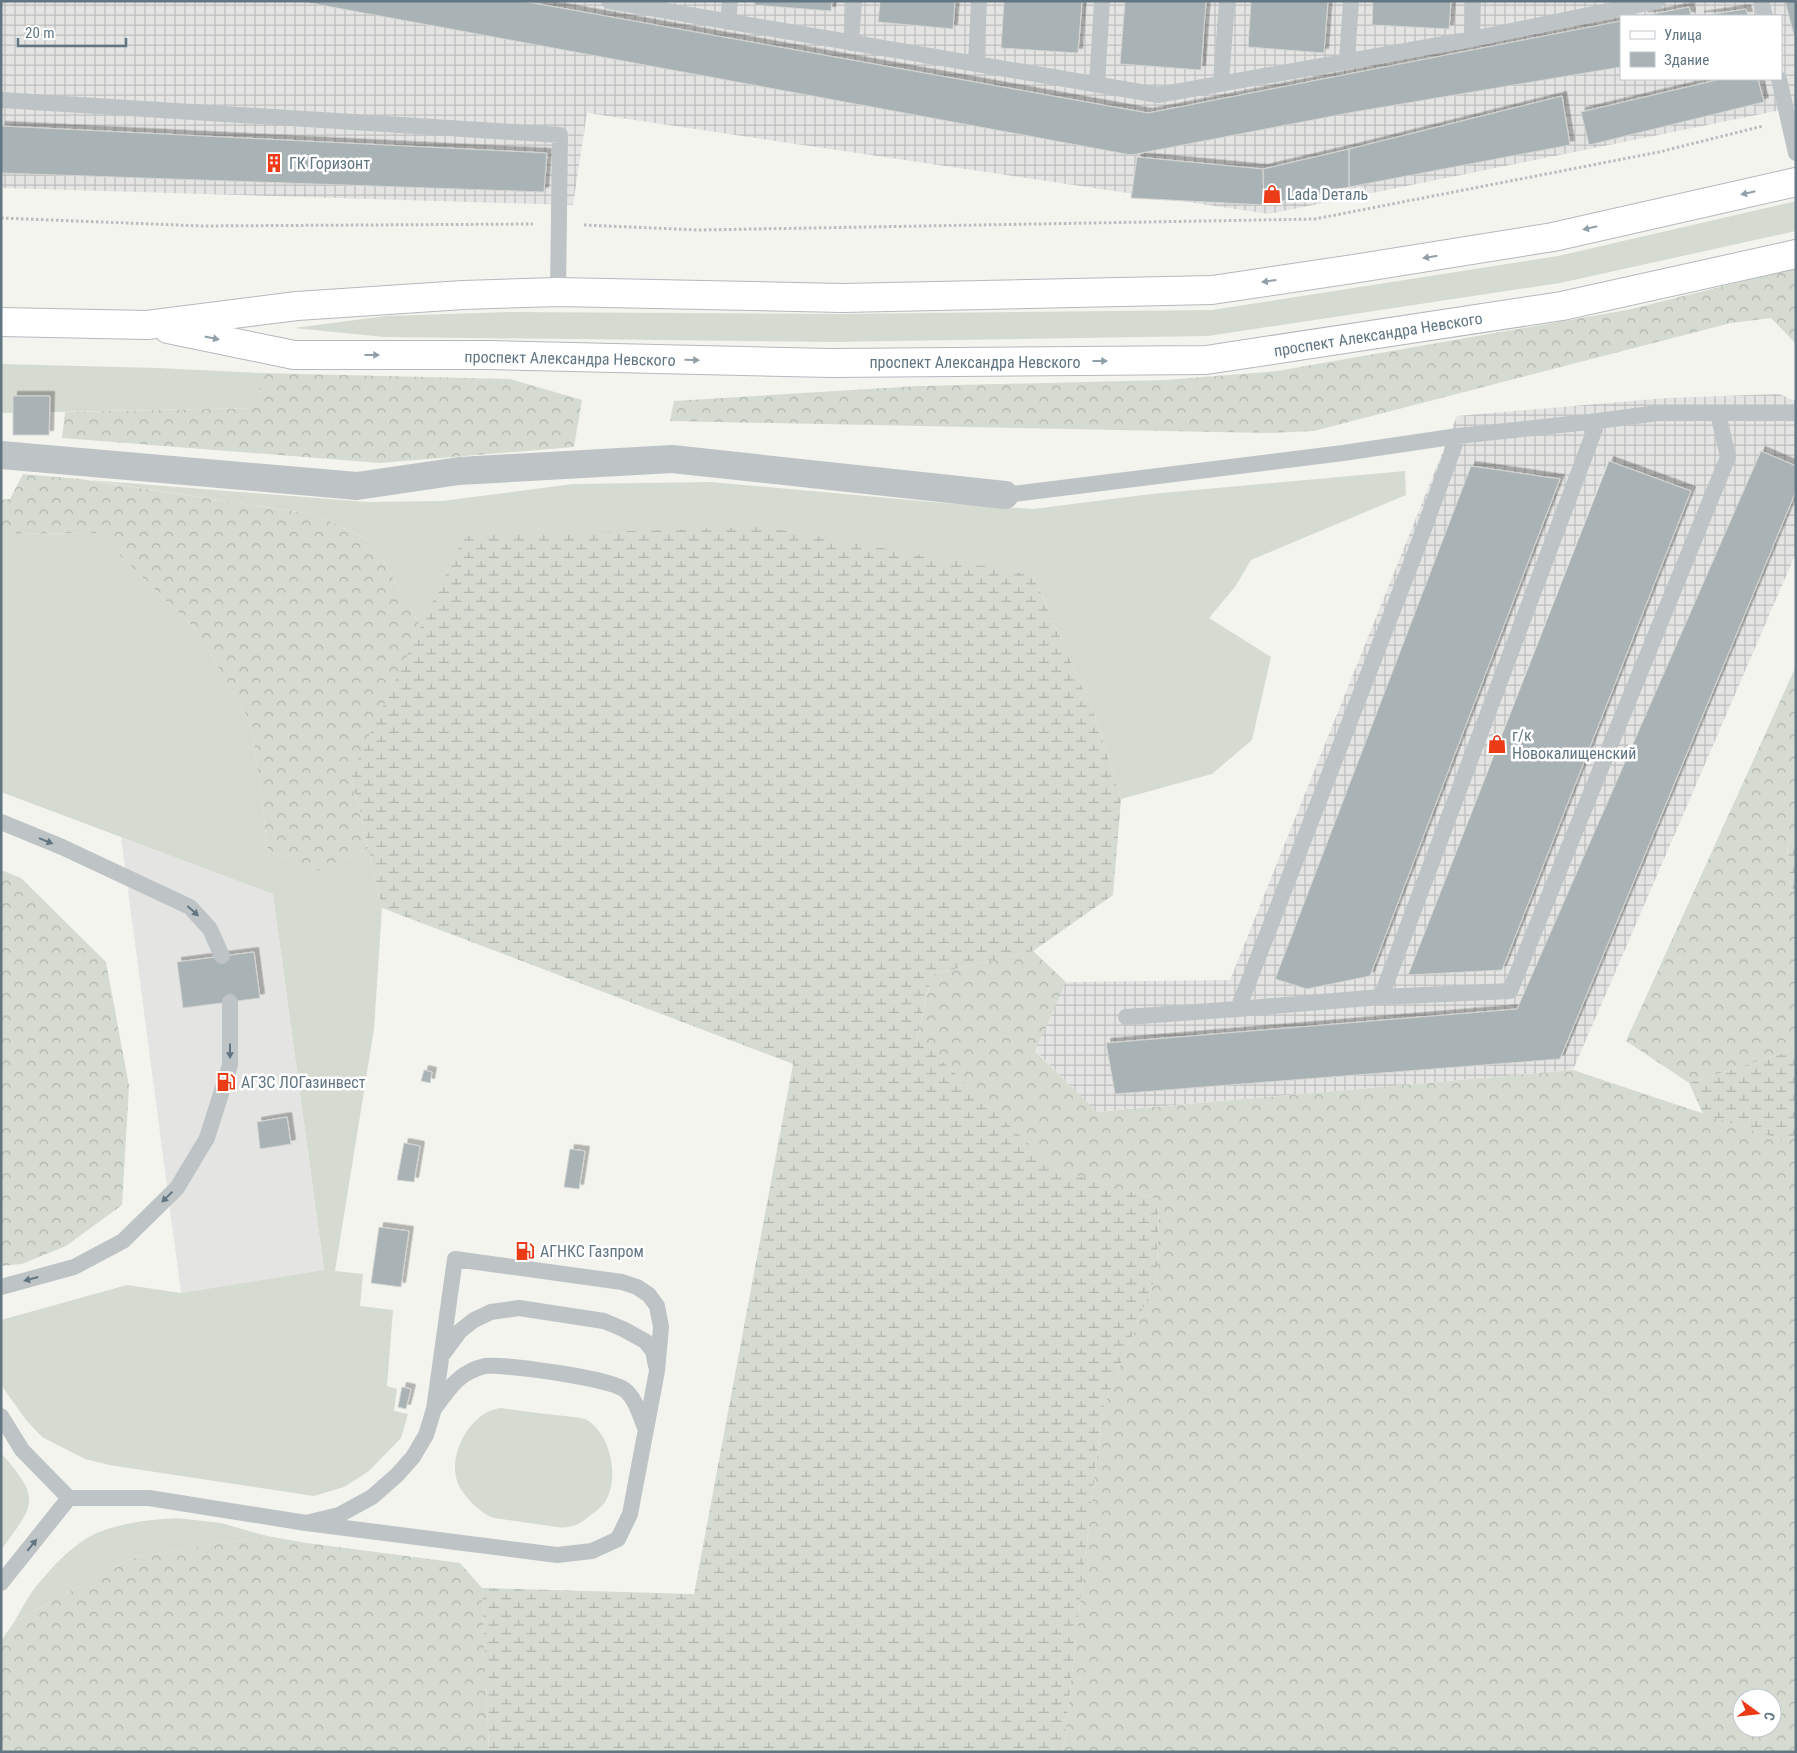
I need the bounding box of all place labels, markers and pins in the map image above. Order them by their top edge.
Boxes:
building icon: ГК Горизонт [263,152,285,174]
place label: ГК Горизонт [289,154,370,173]
shop icon: Lada Dеталь [1261,183,1283,205]
place label: Lada Dеталь [1287,185,1368,204]
place label: г/к Новокалищенский [1512,726,1636,763]
shop icon: г/к Новокалищенский [1486,733,1508,755]
fuel station icon: АГЗС ЛОГазинвест [215,1071,237,1093]
place label: АГЗС ЛОГазинвест [241,1073,366,1092]
fuel station icon: АГНКС Газпром [514,1240,536,1262]
place label: АГНКС Газпром [540,1242,644,1261]

